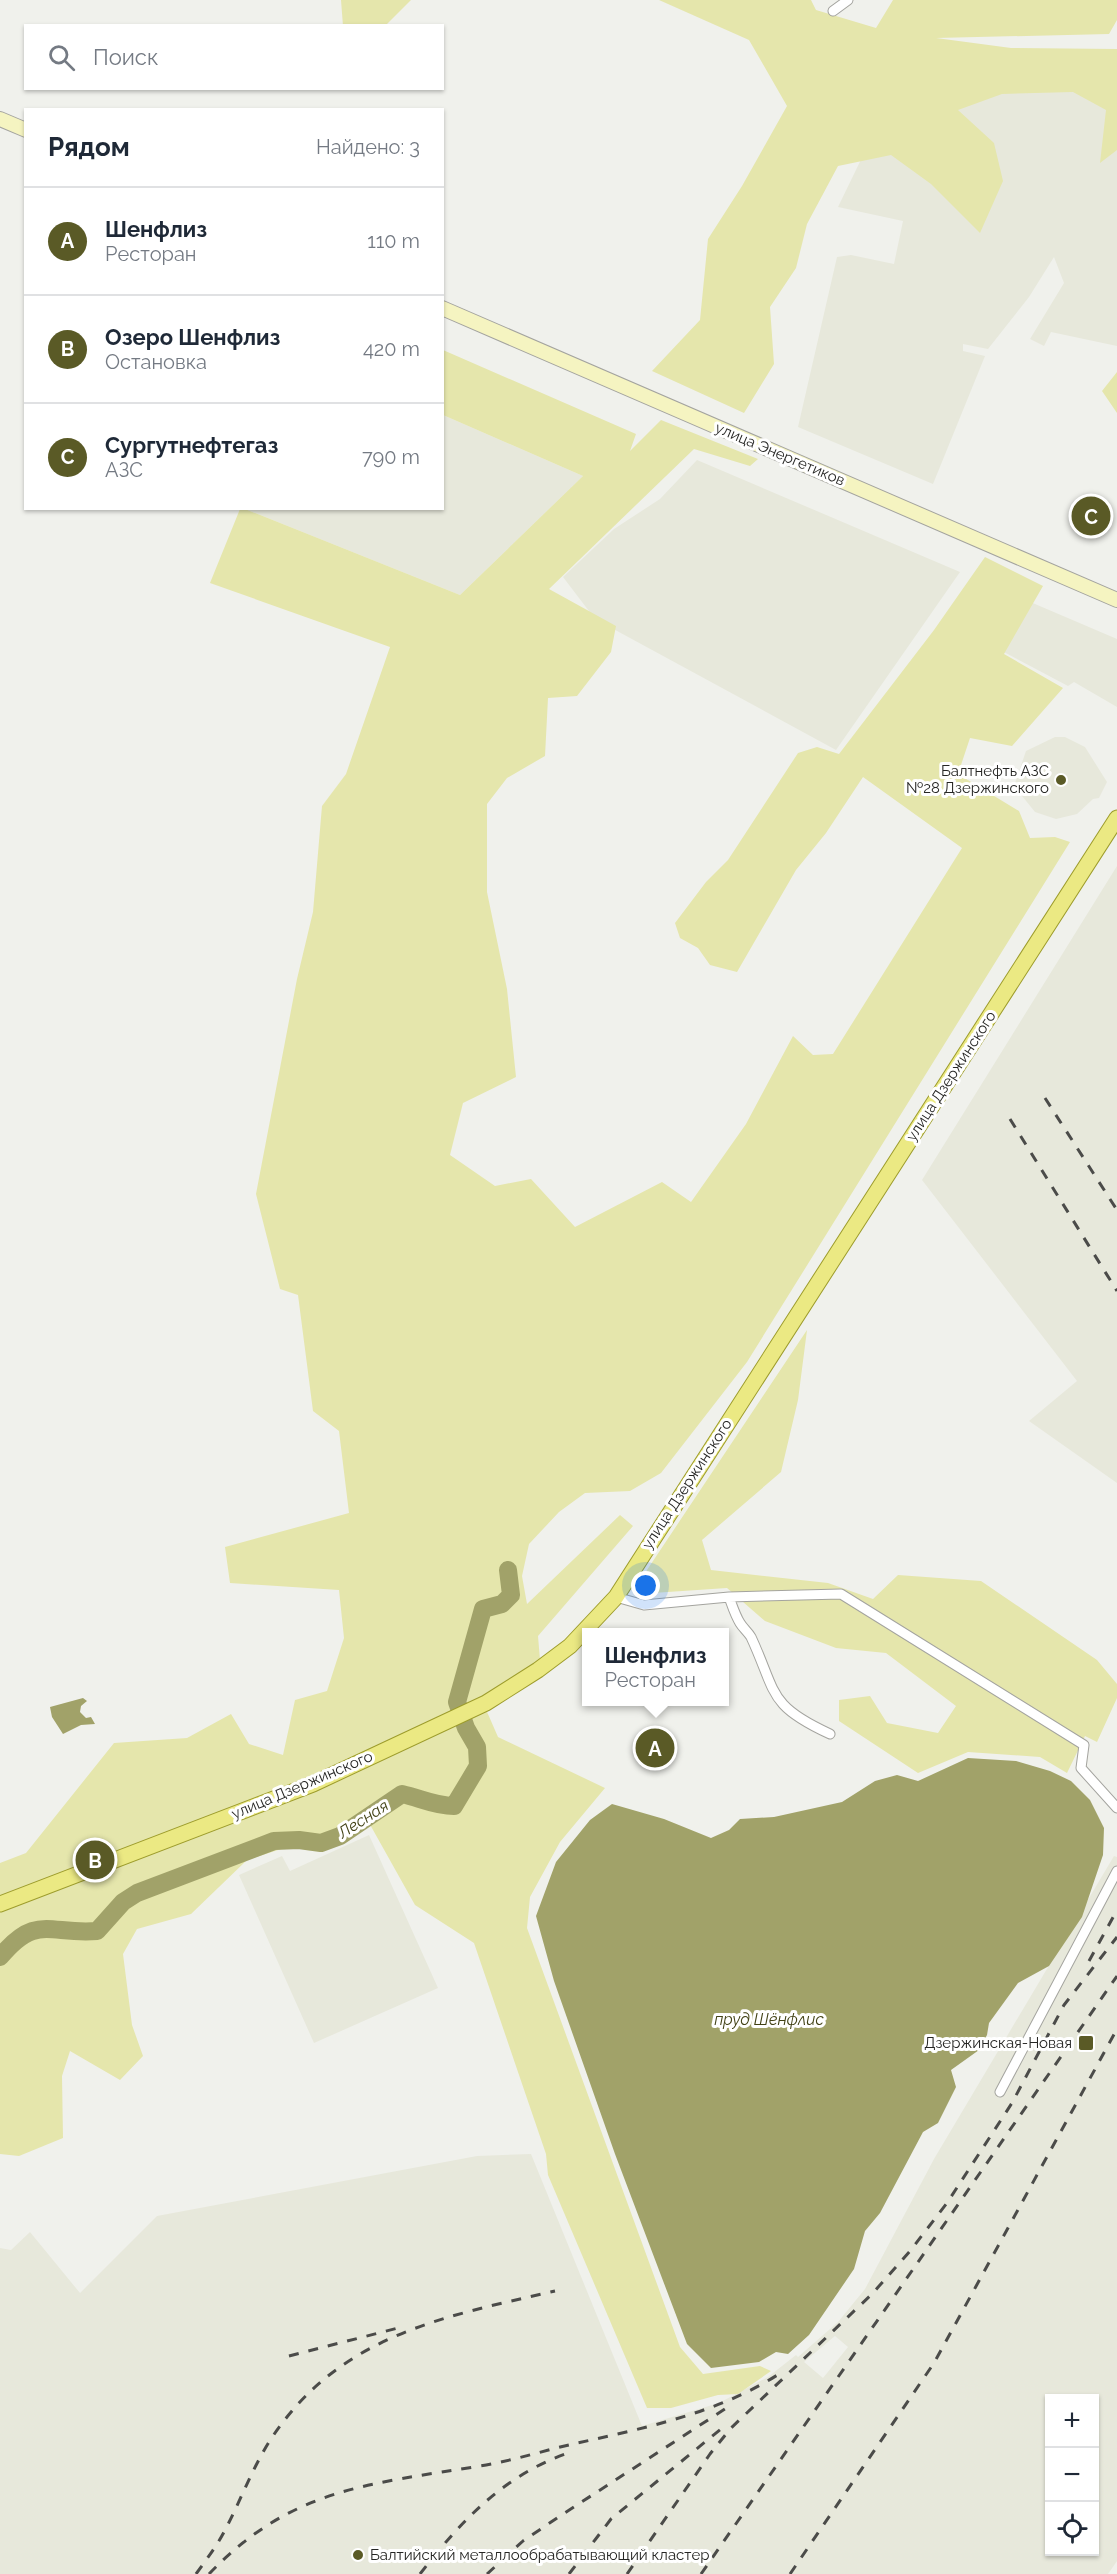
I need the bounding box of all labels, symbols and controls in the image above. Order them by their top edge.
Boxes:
search box [24,24,444,90]
icon: search [45,41,78,74]
text: Поиск [93,44,158,70]
text: Рядом [48,132,130,162]
text: Найдено: 3 [316,135,420,159]
text: Шенфлиз [105,216,207,242]
text: A [61,229,74,253]
text: 110 m [367,229,420,253]
text: Ресторан [105,242,197,266]
text: Озеро Шенфлиз [105,324,281,350]
text: B [61,337,74,361]
text: 420 m [363,337,420,361]
text: Остановка [105,350,207,374]
street label: улица Энергетиков [712,419,848,489]
text: Сургутнефтегаз [105,432,278,458]
text: C [61,445,74,469]
text: 790 m [362,445,420,469]
text: АЗС [105,458,143,482]
pin: C [1072,494,1110,538]
place label: Балтнефть АЗС №28 Дзержинского [906,762,1049,797]
marker: Балтнефть АЗС №28 Дзержинского [1054,773,1068,787]
street label: улица Дзержинского [902,1008,1000,1144]
street label: улица Дзержинского [638,1416,736,1552]
your location [631,1571,660,1600]
popup [582,1628,729,1706]
text: Шенфлиз [604,1642,707,1668]
text: Ресторан [604,1668,696,1692]
pin: A [636,1726,674,1770]
street label: улица Дзержинского [229,1747,375,1823]
water label: Лесная [333,1795,392,1843]
pin: B [76,1838,115,1882]
water label: пруд Шёнфлис [714,2010,824,2029]
place label: Дзержинская-Новая [924,2034,1072,2052]
marker: Дзержинская-Новая [1077,2034,1095,2052]
map controls [1045,2394,1099,2556]
button: + [1045,2394,1099,2448]
button: − [1045,2448,1099,2502]
button: locate [1045,2502,1099,2556]
place label: Балтийский металлообрабатывающий кластер [370,2546,710,2564]
marker: Балтийский металлообрабатывающий кластер [351,2548,365,2562]

